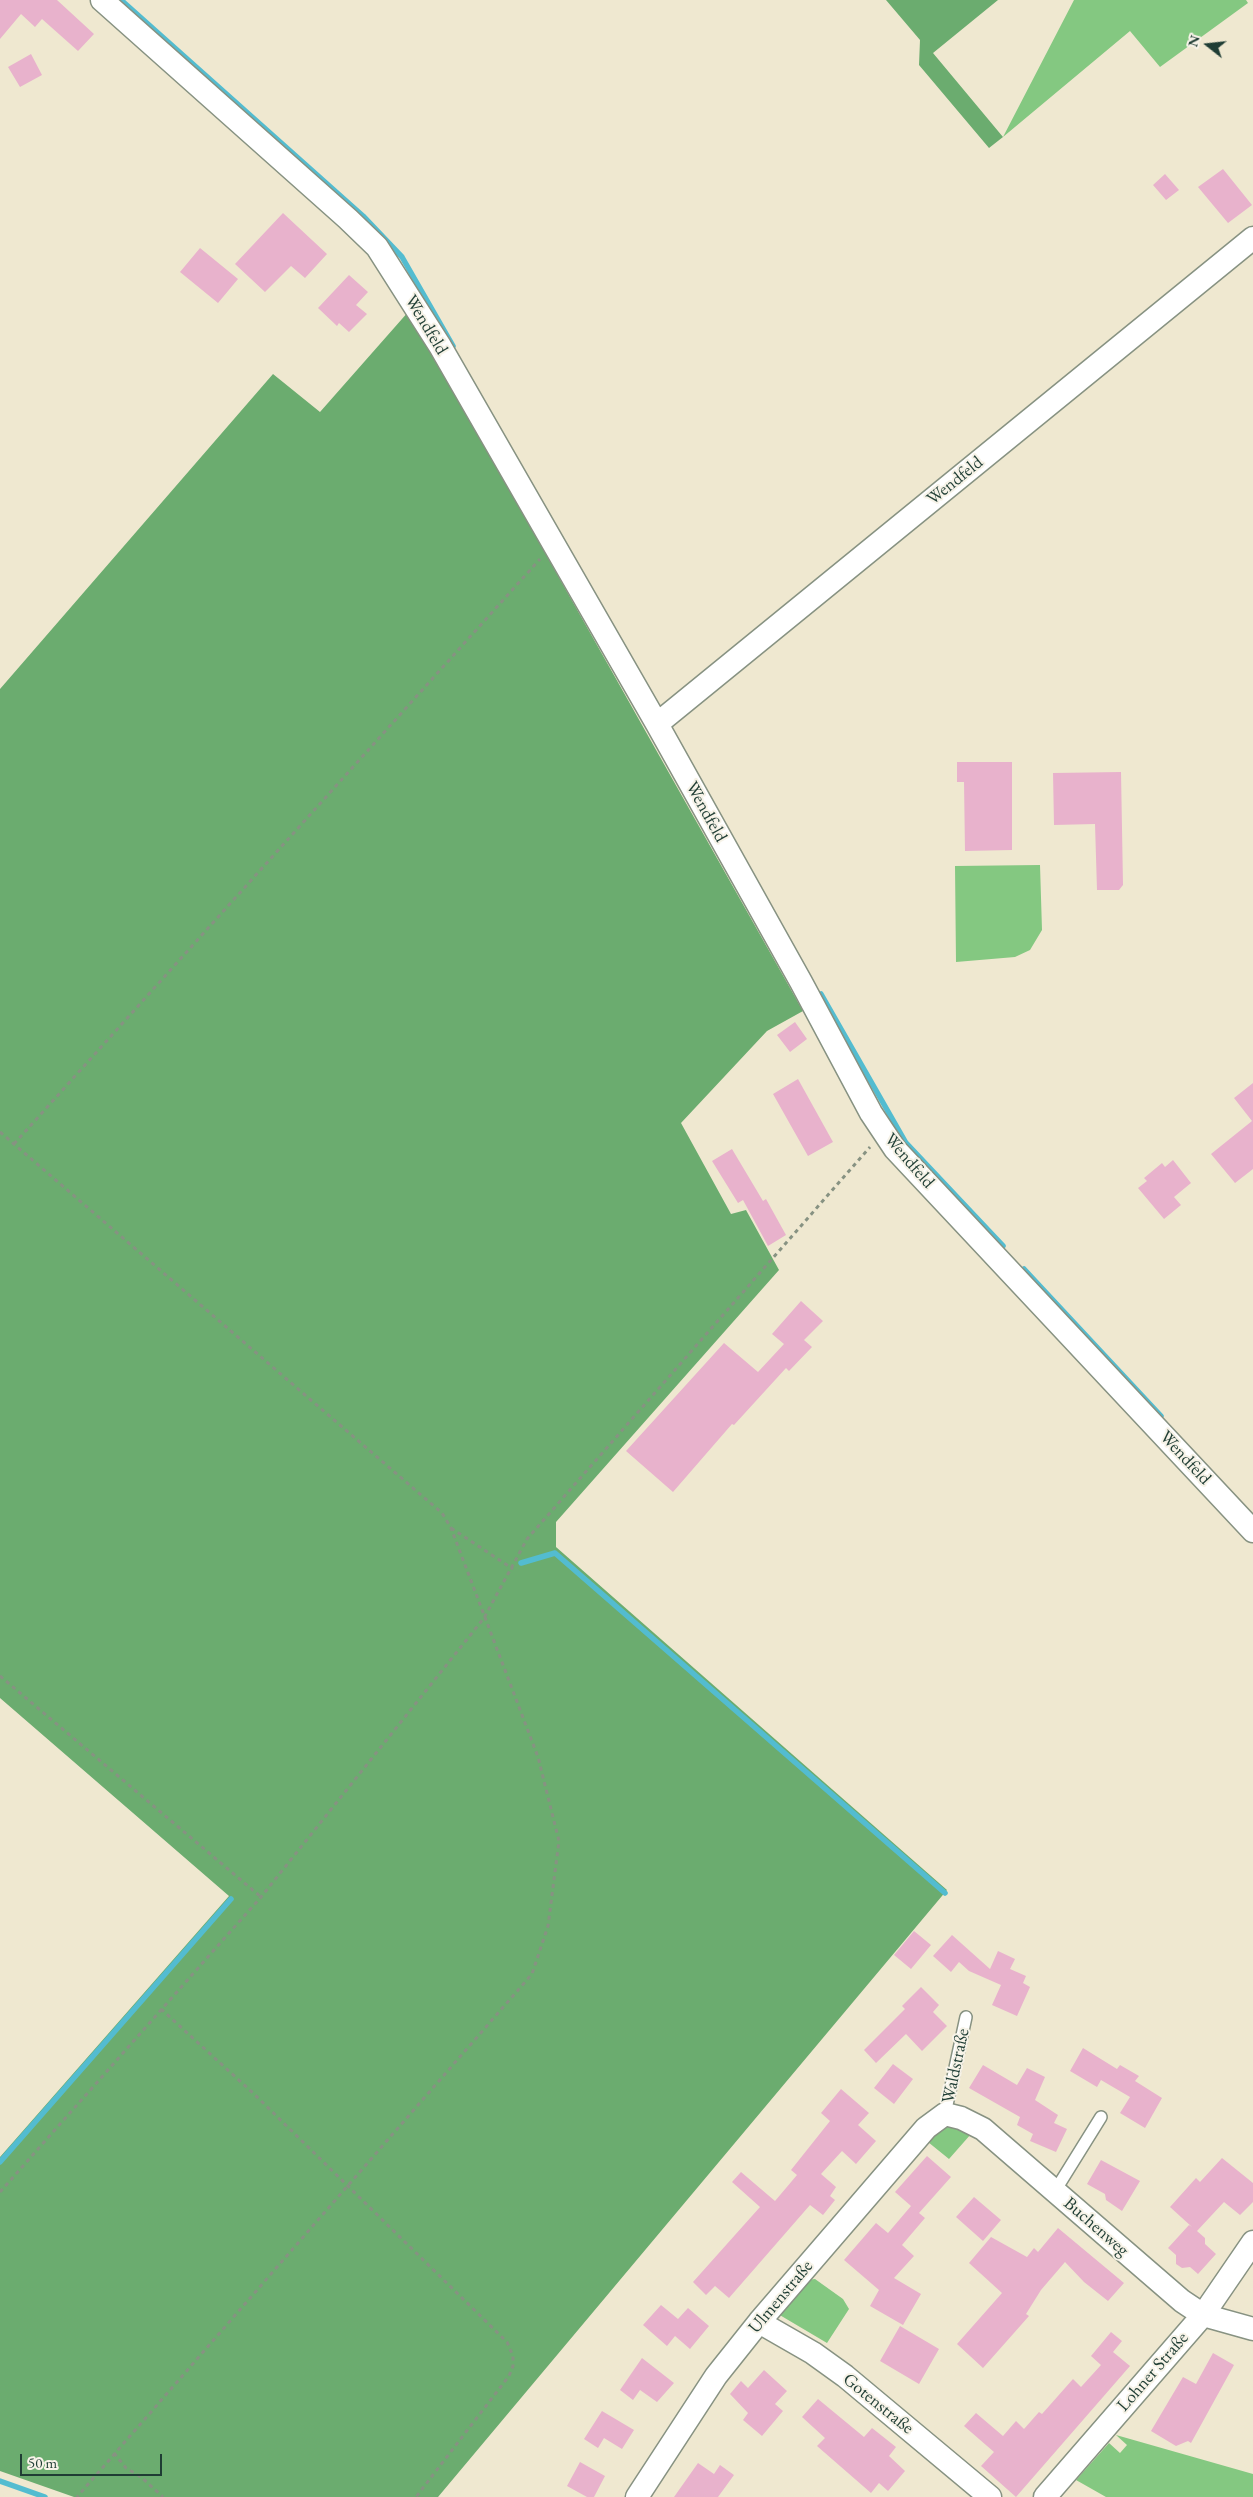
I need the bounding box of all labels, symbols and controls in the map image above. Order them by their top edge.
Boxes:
north arrow [1183,20,1233,70]
text: N [1183,33,1204,49]
street label: Wendfeld [400,291,452,359]
street label: Wendfeld [923,452,987,510]
street label: Wendfeld [681,778,731,846]
street label: Wendfeld [879,1129,939,1193]
street label: Wendfeld [1155,1426,1215,1490]
street label: Waldstraße [938,2027,974,2105]
street label: Buchenweg [1059,2193,1133,2261]
street label: Ulmenstraße [744,2256,818,2338]
street label: Lohner Straße [1113,2328,1193,2416]
street label: Gotenstraße [838,2369,918,2439]
scale bar [22,2444,165,2476]
text: 50 m [28,2453,57,2472]

